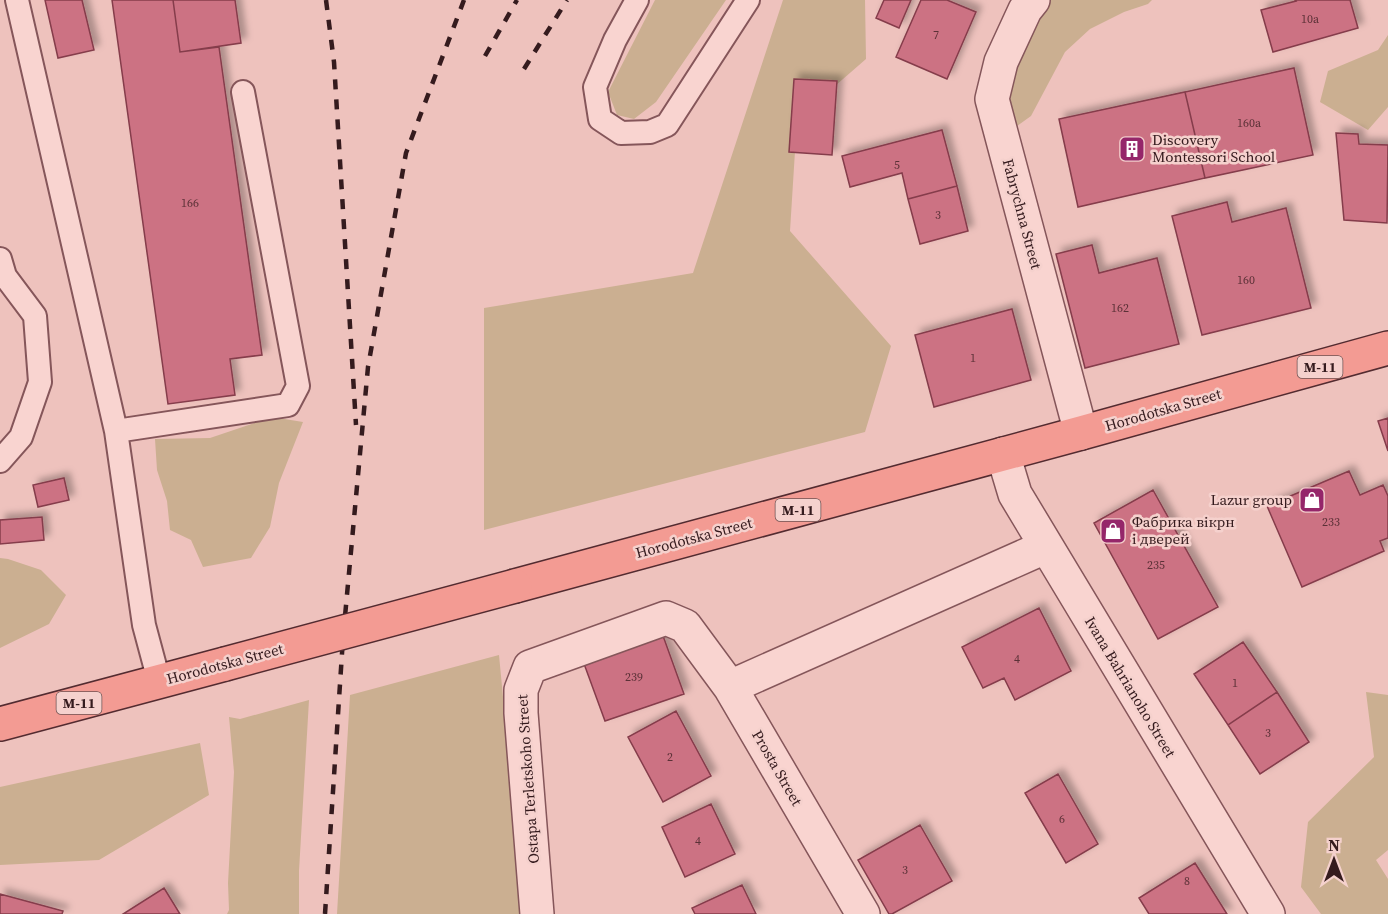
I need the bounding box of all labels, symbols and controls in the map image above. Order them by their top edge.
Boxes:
house number: 10а [1301,11,1320,27]
house number: 7 [933,27,939,43]
house number: 160а [1237,115,1262,131]
place label: Discovery Montessori School [1152,129,1276,167]
building icon: Discovery Montessori School [1117,134,1147,164]
street label: Fabrychna Street [998,156,1047,271]
house number: 5 [894,157,900,173]
house number: 166 [181,195,199,211]
house number: 3 [935,207,941,223]
house number: 160 [1237,272,1255,288]
house number: 162 [1111,300,1129,316]
house number: 1 [970,350,976,366]
road number: М-11 [1298,356,1342,378]
street label: Horodotska Street [1102,383,1224,436]
shop icon: Lazur group [1297,485,1327,515]
place label: Lazur group [1211,489,1292,510]
road number: М-11 [776,499,820,521]
place label: Фабрика вікрн і дверей [1132,511,1235,549]
street label: Horodotska Street [633,512,755,563]
house number: 233 [1322,514,1340,530]
shop icon: Фабрика вікрн і дверей [1098,516,1128,546]
house number: 235 [1147,557,1165,573]
street label: Ivana Bahrianoho Street [1080,612,1181,761]
street label: Horodotska Street [164,638,286,689]
house number: 4 [1014,651,1020,667]
house number: 239 [625,669,643,685]
house number: 1 [1232,675,1238,691]
road number: М-11 [56,692,101,714]
street label: Ostapa Terletskoho Street [511,694,544,864]
house number: 3 [1265,725,1271,741]
street label: Prosta Street [747,726,808,810]
house number: 2 [667,749,673,765]
house number: 6 [1059,811,1065,827]
north arrow [1304,830,1364,890]
house number: 4 [695,833,701,849]
text: N [1328,834,1340,856]
house number: 3 [902,862,908,878]
house number: 8 [1184,873,1190,889]

